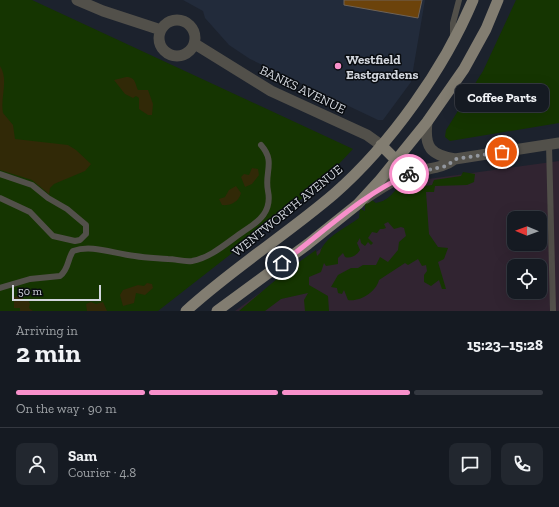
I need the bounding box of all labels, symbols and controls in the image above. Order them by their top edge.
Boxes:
place label: Westfield Eastgardens [346,52,419,82]
marker: Westfield Eastgardens [333,61,343,71]
street label: BANKS AVENUE [257,62,348,117]
callout: Coffee Parts [455,84,549,112]
text: Coffee Parts [467,90,537,105]
pin [485,135,519,169]
icon: bag [491,141,513,163]
courier [389,154,429,194]
street label: WENTWORTH AVENUE [229,161,346,259]
icon: bike [398,163,420,185]
north arrow [507,211,547,251]
map controls [507,211,547,299]
pin [265,246,299,280]
icon: home [271,252,293,274]
button: locate [507,259,547,299]
scale bar [12,283,101,302]
text: 50 m [18,285,42,298]
text: Arriving in [16,323,78,338]
text: 15:23–15:28 [467,336,543,354]
text: 2 min [16,337,81,369]
text: On the way · 90 m [16,401,116,416]
button: person [16,443,58,485]
button: chat [449,443,491,485]
button: phone [501,443,543,485]
text: Sam [68,447,97,465]
text: Courier · 4.8 [68,465,136,480]

